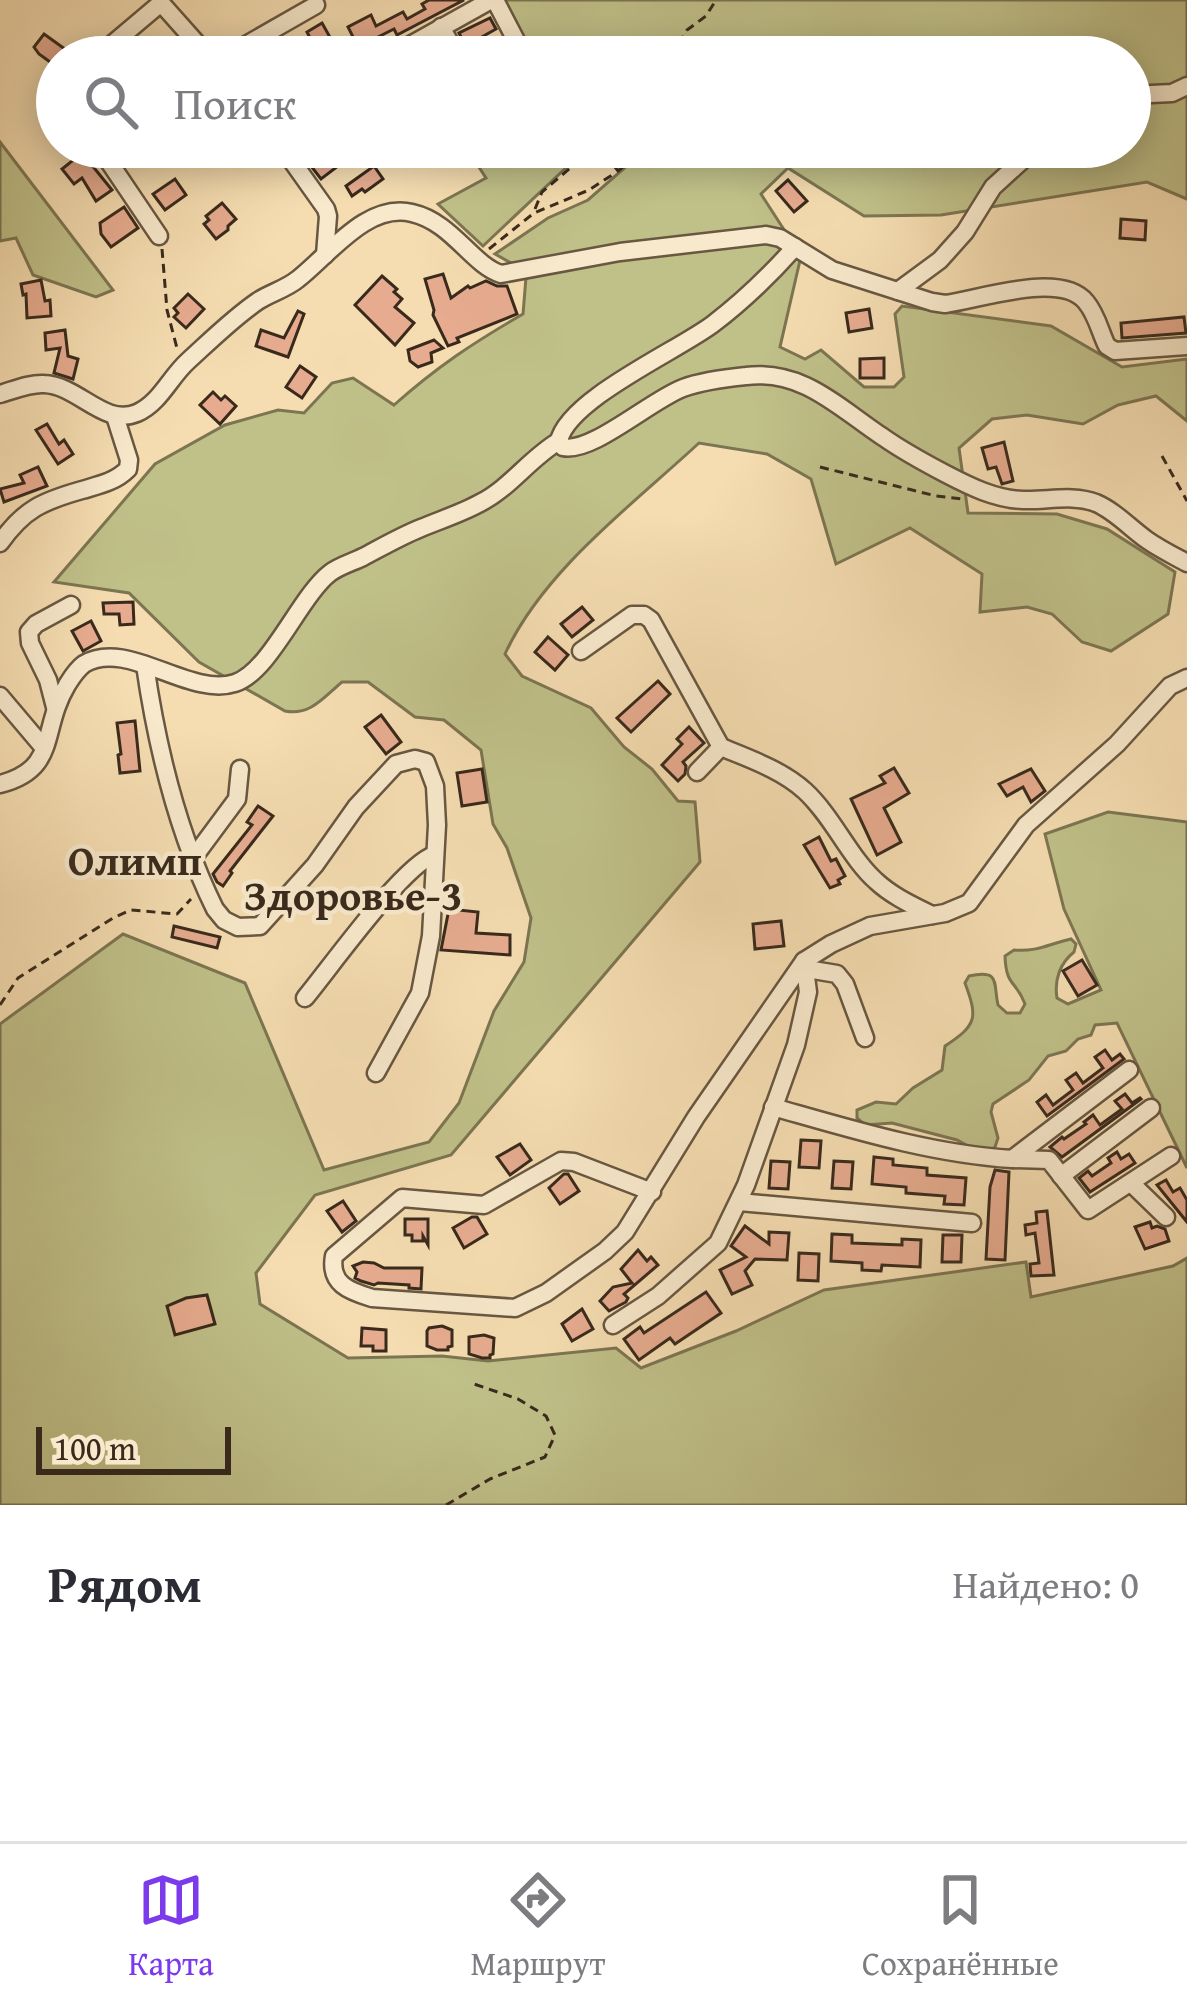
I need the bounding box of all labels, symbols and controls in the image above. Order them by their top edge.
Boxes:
search box [36,36,1151,168]
icon: search [78,69,144,135]
text: Поиск [174,70,296,135]
district label: Олимп [68,829,202,890]
district label: Здоровье-3 [243,864,463,925]
scale bar [36,1421,231,1474]
text: 100 m [54,1424,136,1472]
text: Рядом [48,1546,202,1621]
text: Найдено: 0 [952,1555,1139,1612]
tab: Карта [128,1867,214,1987]
tab: Маршрут [470,1867,605,1987]
tab: Сохранённые [862,1867,1059,1987]

